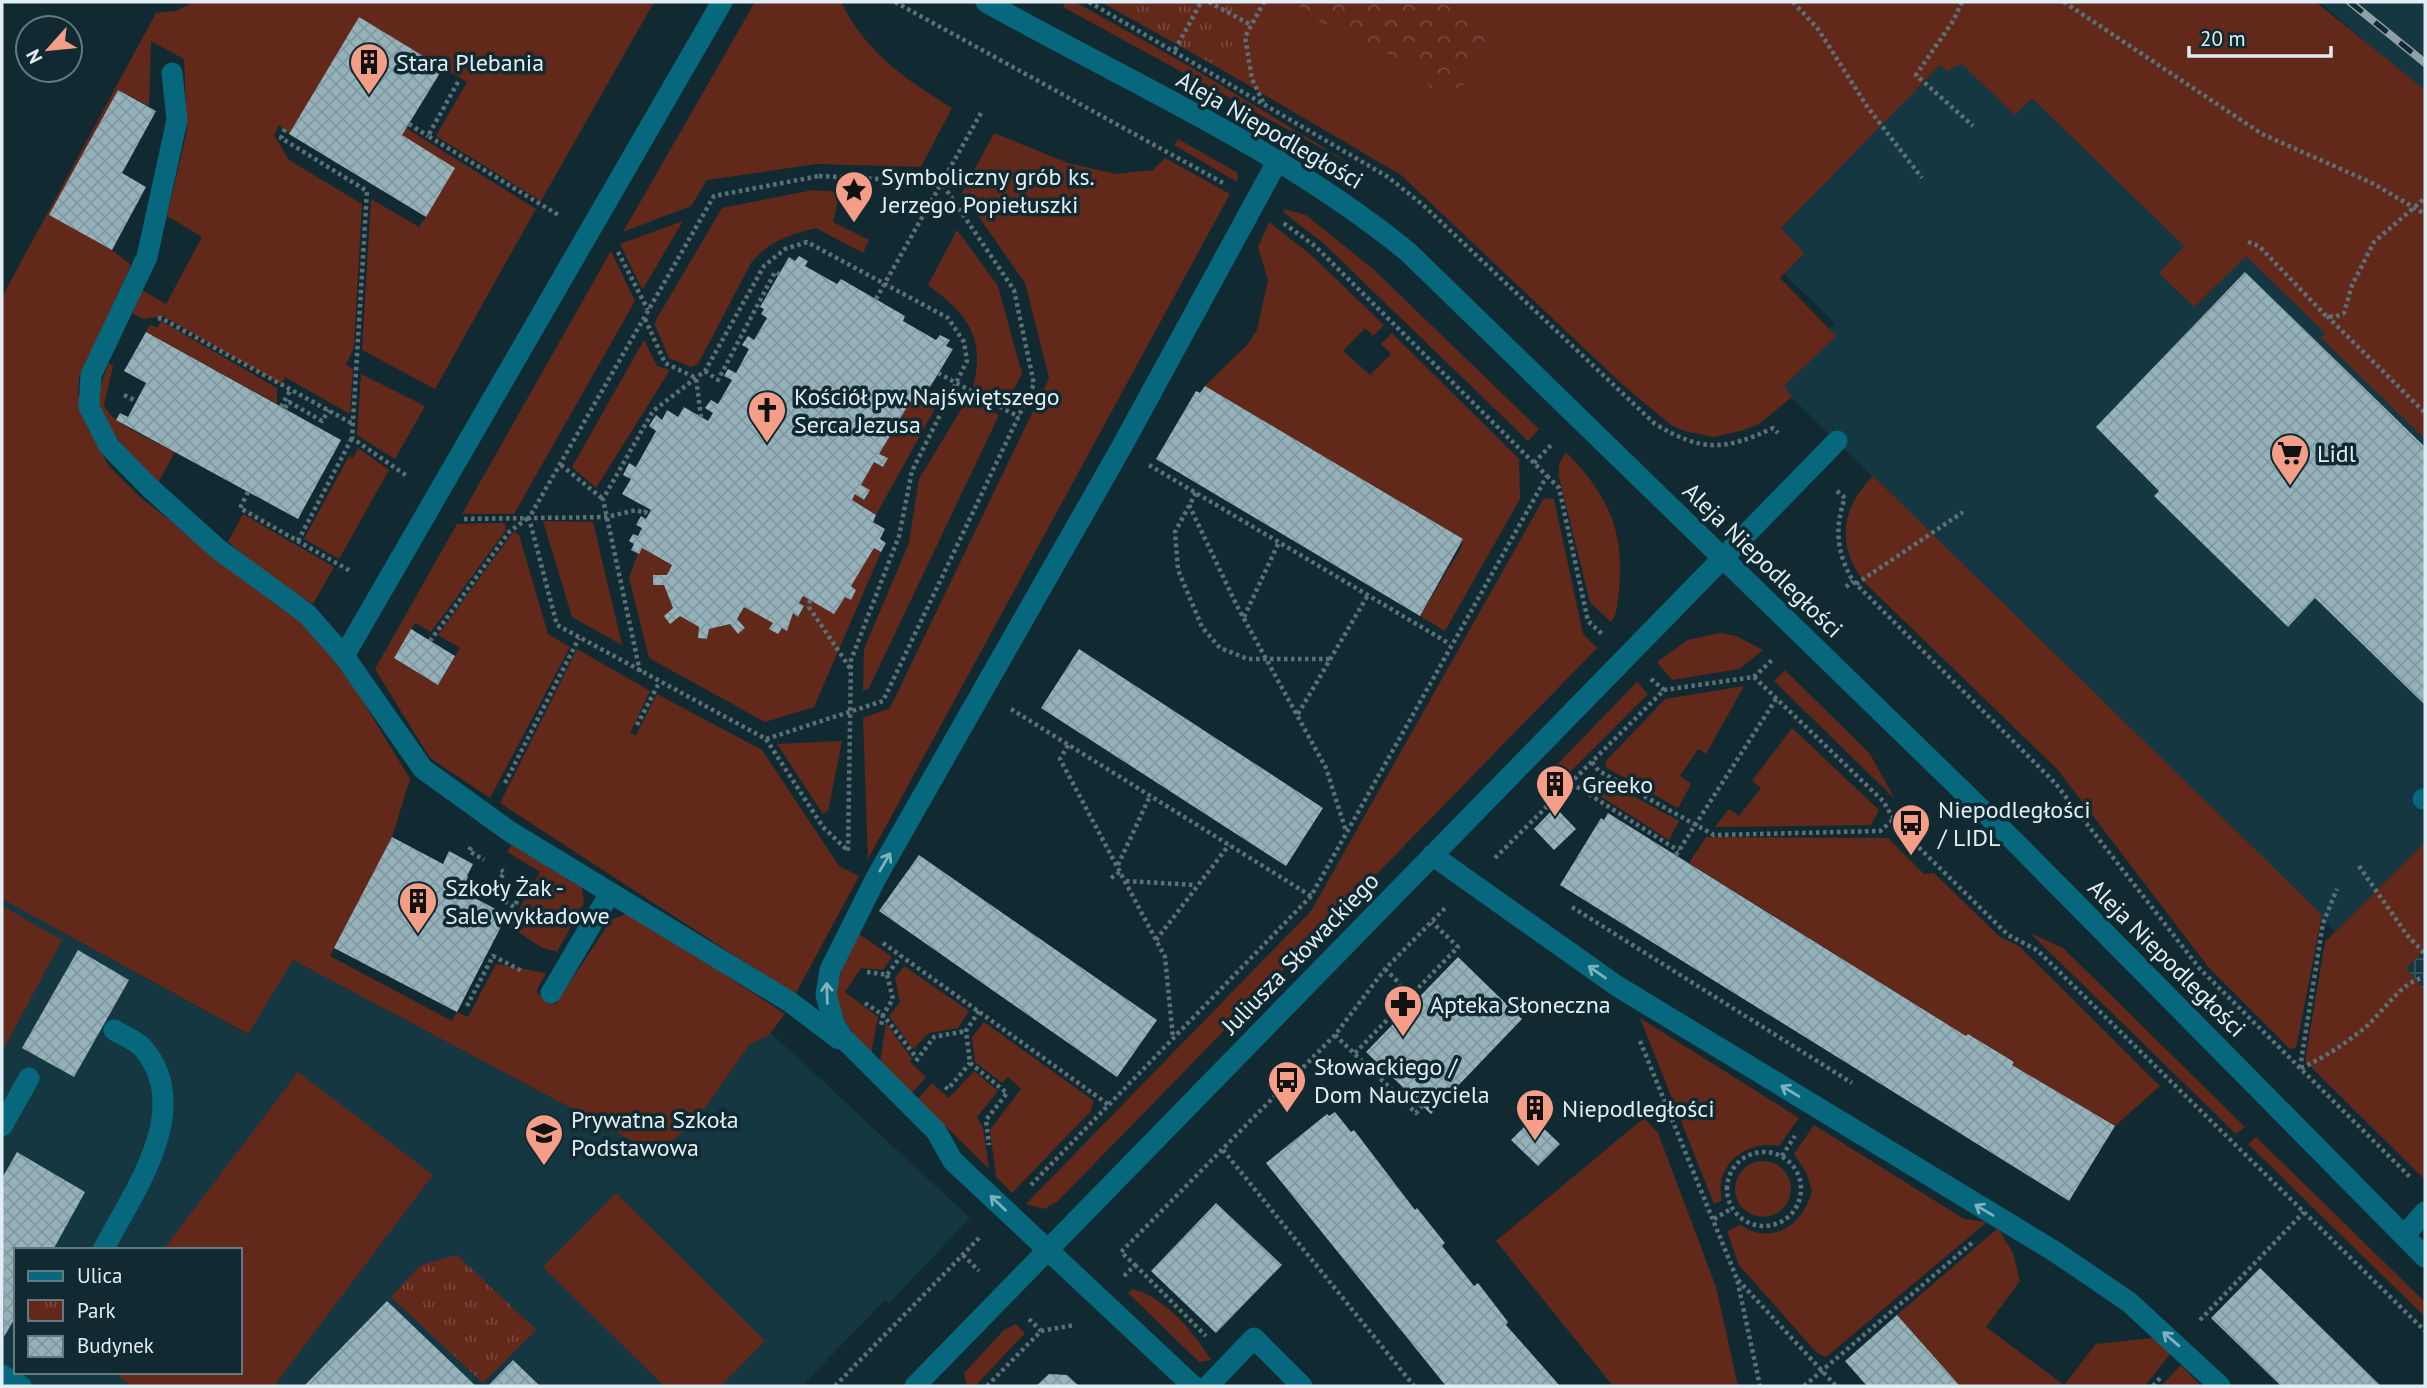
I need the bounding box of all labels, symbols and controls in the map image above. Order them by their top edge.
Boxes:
north arrow [14,14,84,84]
scale bar [2189,14,2331,58]
text: 20 m [2200,25,2246,52]
building icon: Stara Plebania [348,41,390,96]
text: N [20,46,47,68]
place label: Stara Plebania [396,47,544,78]
street label: Aleja Niepodległości [1171,64,1369,196]
place label: Symboliczny grób ks. Jerzego Popiełuszki [880,161,1095,220]
place icon: Symboliczny grób ks. Jerzego Popiełuszki [833,169,875,224]
place label: Kościół pw. Najświętszego Serca Jezusa [794,381,1060,440]
church icon: Kościół pw. Najświętszego Serca Jezusa [746,389,788,444]
supermarket icon: Lidl [2269,432,2311,487]
place label: Lidl [2317,438,2356,469]
street label: Aleja Niepodległości [1676,476,1850,644]
building icon: Greeko [1534,763,1576,818]
place label: Greeko [1582,769,1653,800]
place label: Niepodległości / LIDL [1937,794,2091,853]
bus stop icon: Niepodległości / LIDL [1890,802,1932,857]
one-way arrow [879,852,892,873]
street label: Juliusza Słowackiego [1214,865,1385,1041]
place label: Szkoły Żak - Sale wykładowe [445,872,610,931]
street label: Aleja Niepodległości [2082,873,2252,1043]
building icon: Szkoły Żak - Sale wykładowe [397,880,439,935]
one-way arrow [1588,965,1607,979]
one-way arrow [821,982,834,1005]
pharmacy icon: Apteka Słoneczna [1382,983,1424,1038]
place label: Apteka Słoneczna [1430,989,1611,1020]
place label: Słowackiego / Dom Nauczyciela [1314,1051,1490,1110]
bus stop icon: Słowackiego / Dom Nauczyciela [1266,1059,1308,1114]
one-way arrow [1781,1084,1801,1098]
building icon: Niepodległości [1514,1087,1556,1142]
place label: Niepodległości [1562,1093,1715,1124]
place label: Prywatna Szkoła Podstawowa [571,1104,739,1163]
school or university icon: Prywatna Szkoła Podstawowa [523,1112,565,1167]
one-way arrow [990,1195,1007,1212]
one-way arrow [1975,1202,1995,1216]
legend [14,1248,242,1374]
text: Ulica [77,1262,122,1289]
text: Park [77,1297,116,1324]
one-way arrow [2162,1331,2180,1347]
text: Budynek [77,1332,154,1359]

